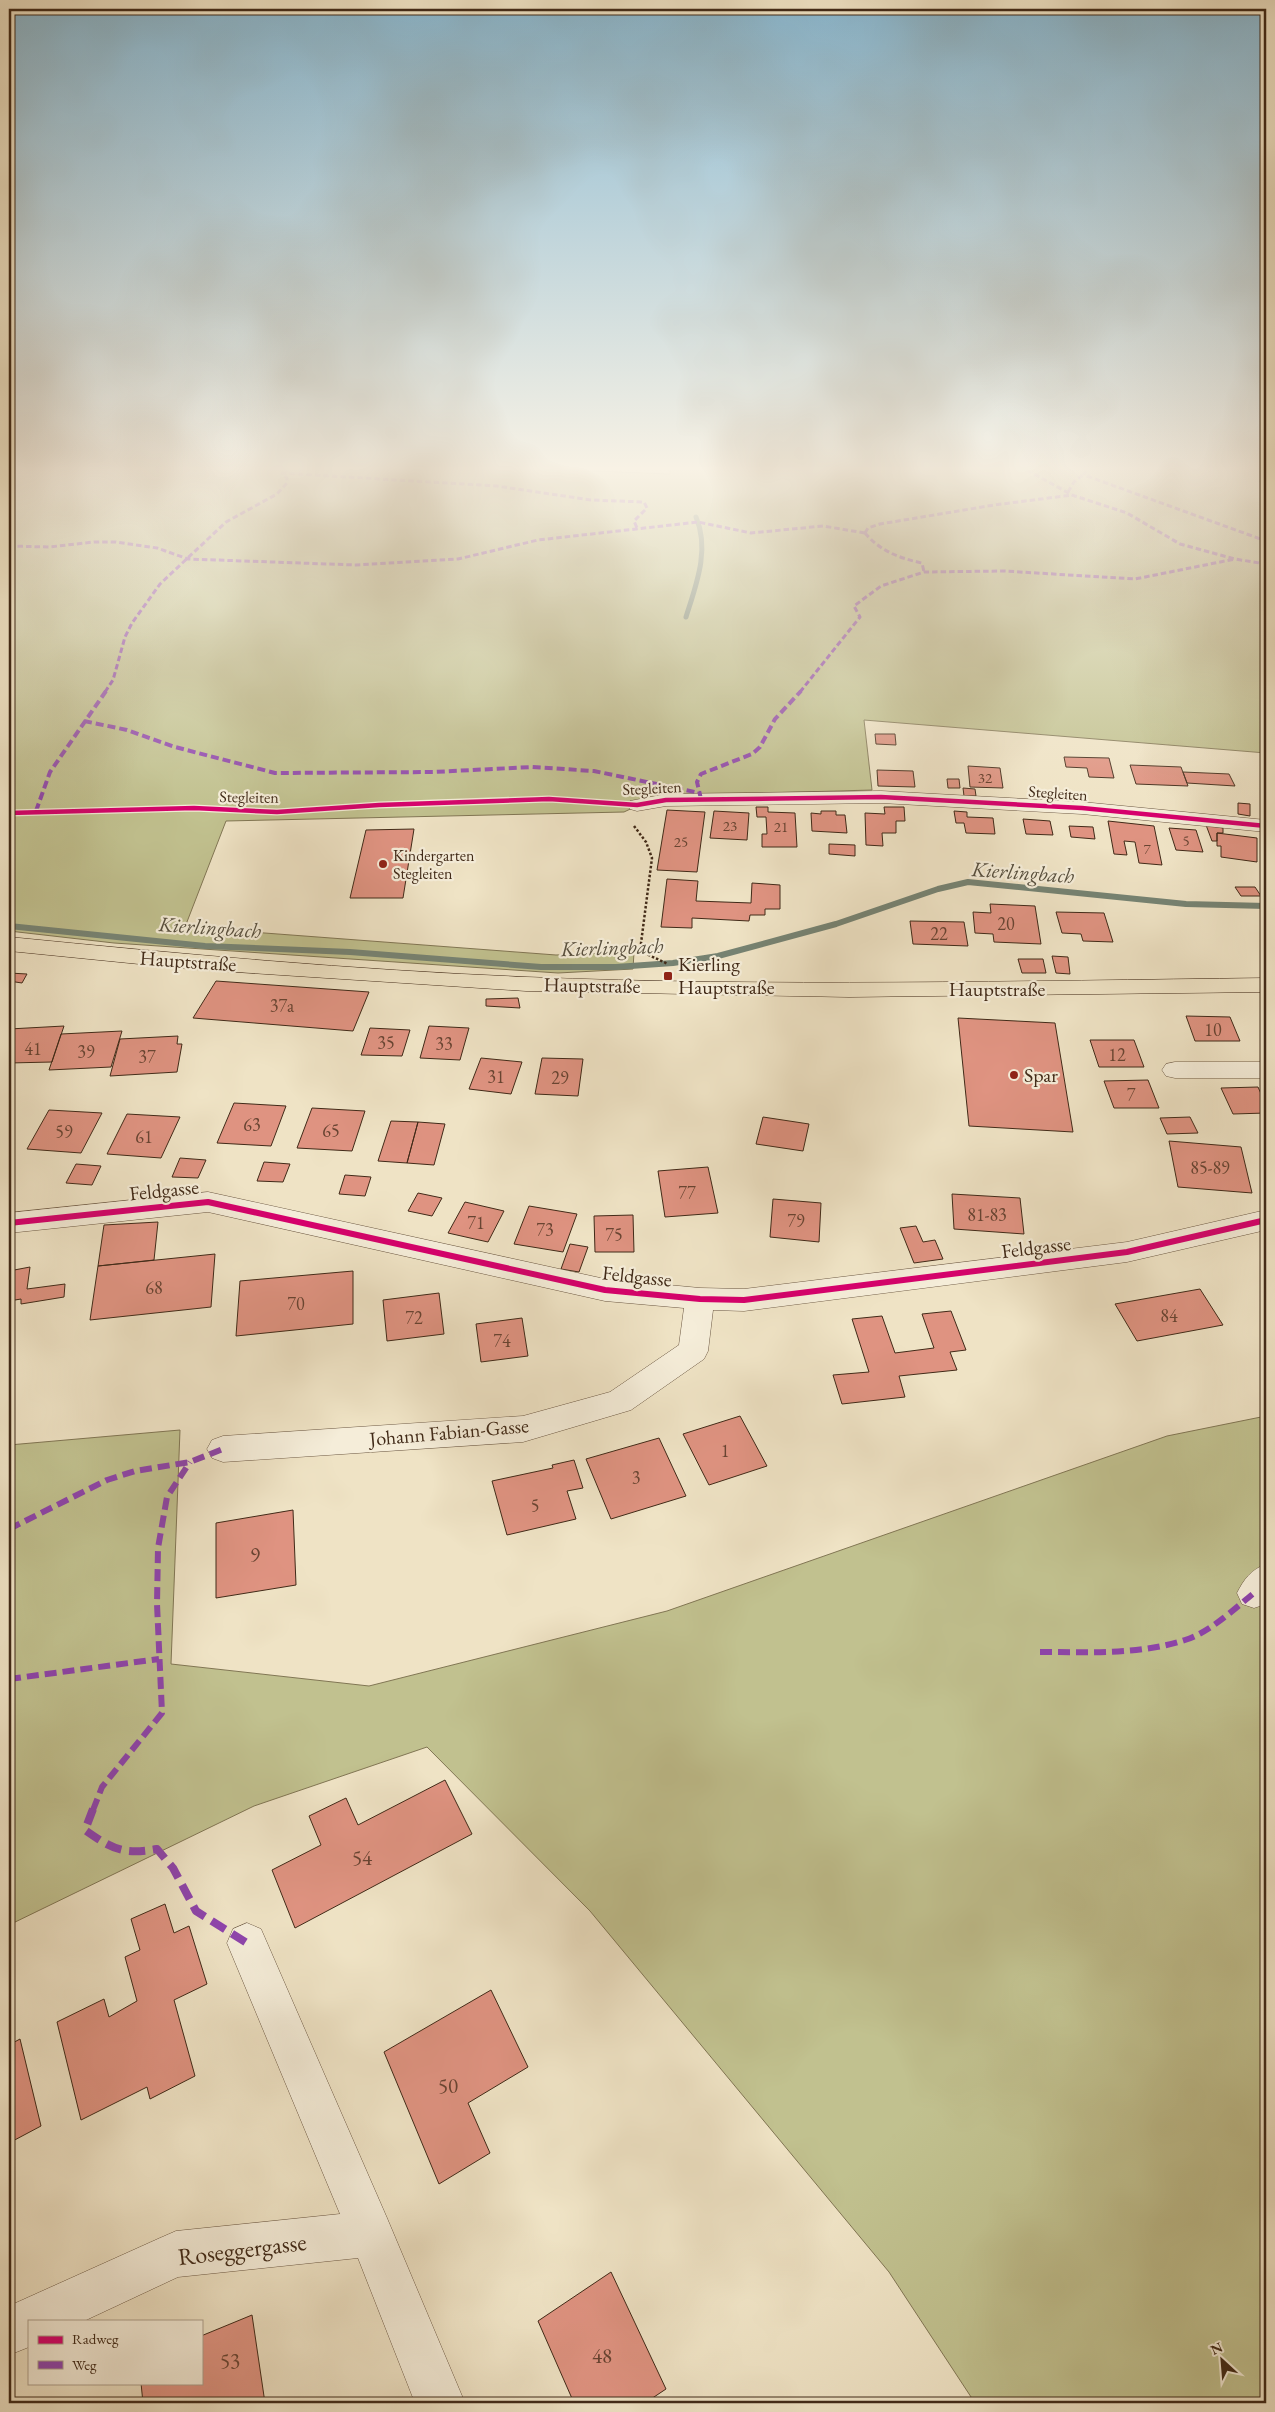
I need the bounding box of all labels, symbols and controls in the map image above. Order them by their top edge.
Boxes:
house number: 32 [978,768,993,787]
street label: Stegleiten [622,776,683,800]
street label: Stegleiten [1028,780,1089,806]
street label: Stegleiten [219,786,279,808]
house number: 23 [723,816,737,835]
house number: 21 [774,817,788,836]
house number: 5 [1182,831,1190,850]
house number: 25 [674,832,688,851]
house number: 7 [1143,839,1151,858]
place label: Kindergarten Stegleiten [393,845,475,884]
water label: Kierlingbach [970,855,1075,889]
marker: Kindergarten Stegleiten [377,858,389,870]
water label: Kierlingbach [157,910,262,944]
house number: 20 [997,912,1015,935]
house number: 22 [930,922,948,945]
water label: Kierlingbach [559,932,664,962]
street label: Hauptstraße [139,945,237,977]
place label: Kierling Hauptstraße [678,951,775,1000]
marker: Kierling Hauptstraße [662,970,674,982]
street label: Hauptstraße [543,971,641,999]
street label: Hauptstraße [949,976,1046,1002]
house number: 37a [270,994,295,1017]
house number: 10 [1204,1018,1222,1041]
house number: 35 [377,1031,395,1054]
house number: 33 [435,1032,453,1055]
house number: 41 [24,1037,42,1060]
house number: 39 [77,1040,95,1063]
house number: 12 [1108,1043,1126,1066]
house number: 37 [138,1045,156,1068]
place label: Spar [1024,1062,1058,1088]
house number: 31 [487,1065,505,1088]
house number: 29 [551,1066,569,1089]
marker: Spar [1008,1069,1020,1081]
house number: 7 [1127,1083,1136,1106]
house number: 63 [243,1113,261,1136]
house number: 65 [322,1119,340,1142]
house number: 59 [55,1120,73,1143]
house number: 61 [135,1125,153,1148]
house number: 85-89 [1190,1156,1230,1179]
street label: Feldgasse [128,1173,200,1207]
house number: 77 [678,1181,696,1204]
house number: 81-83 [967,1203,1007,1226]
house number: 79 [787,1209,805,1232]
house number: 71 [467,1211,485,1234]
house number: 73 [536,1218,554,1241]
house number: 75 [605,1223,623,1246]
street label: Feldgasse [1000,1230,1072,1264]
street label: Feldgasse [601,1259,673,1293]
house number: 68 [145,1276,163,1299]
house number: 70 [287,1292,305,1315]
house number: 84 [1160,1304,1178,1327]
house number: 72 [405,1306,423,1329]
house number: 74 [493,1329,511,1352]
street label: Johann Fabian-Gasse [366,1412,530,1452]
house number: 1 [721,1439,729,1462]
house number: 3 [632,1466,640,1489]
house number: 5 [531,1494,539,1517]
house number: 9 [250,1541,260,1568]
house number: 54 [352,1844,373,1871]
house number: 50 [438,2072,458,2099]
street label: Roseggergasse [176,2226,308,2272]
legend [28,2320,202,2384]
text: Radweg [72,2329,119,2348]
north arrow [1198,2334,1248,2384]
text: N [1207,2337,1226,2359]
house number: 48 [592,2342,612,2369]
house number: 53 [220,2347,240,2374]
text: Weg [72,2355,97,2374]

